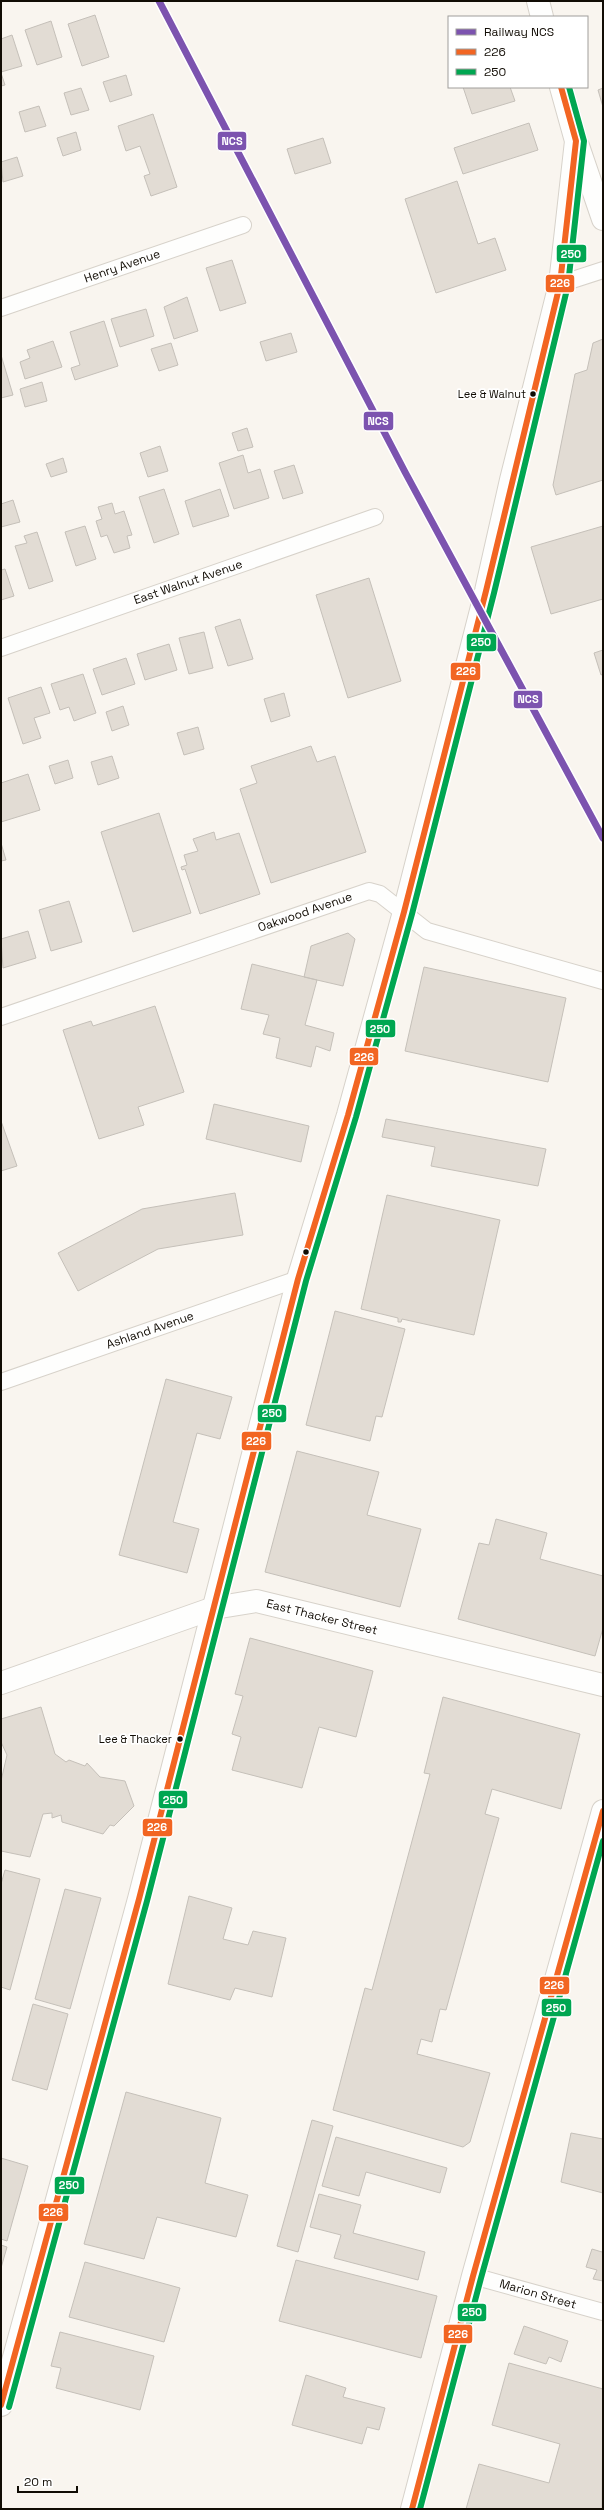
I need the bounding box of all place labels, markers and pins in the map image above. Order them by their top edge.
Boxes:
place label: Lee & Walnut [458,387,526,401]
marker: Lee & Walnut [528,389,538,399]
unlabelled marker [301,1247,311,1257]
place label: Lee & Thacker [99,1732,172,1746]
marker: Lee & Thacker [175,1734,185,1744]

